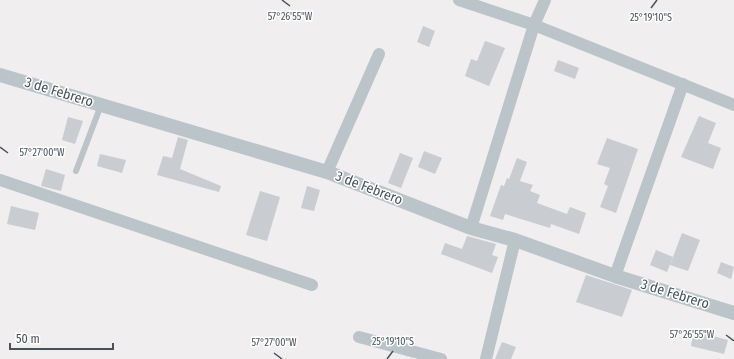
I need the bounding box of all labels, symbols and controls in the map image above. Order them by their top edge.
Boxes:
text: 57°26'55"W [268,11,313,23]
text: 25°19'10"S [630,12,672,24]
street label: 3 de Febrero [23,74,95,110]
text: 57°27'00"W [19,147,65,159]
street label: 3 de Febrero [333,167,405,209]
street label: 3 de Febrero [639,276,711,312]
scale bar [10,325,113,351]
text: 57°26'55"W [670,329,715,341]
text: 50 m [16,332,40,346]
text: 25°19'10"S [372,336,414,348]
text: 57°27'00"W [251,337,297,349]

